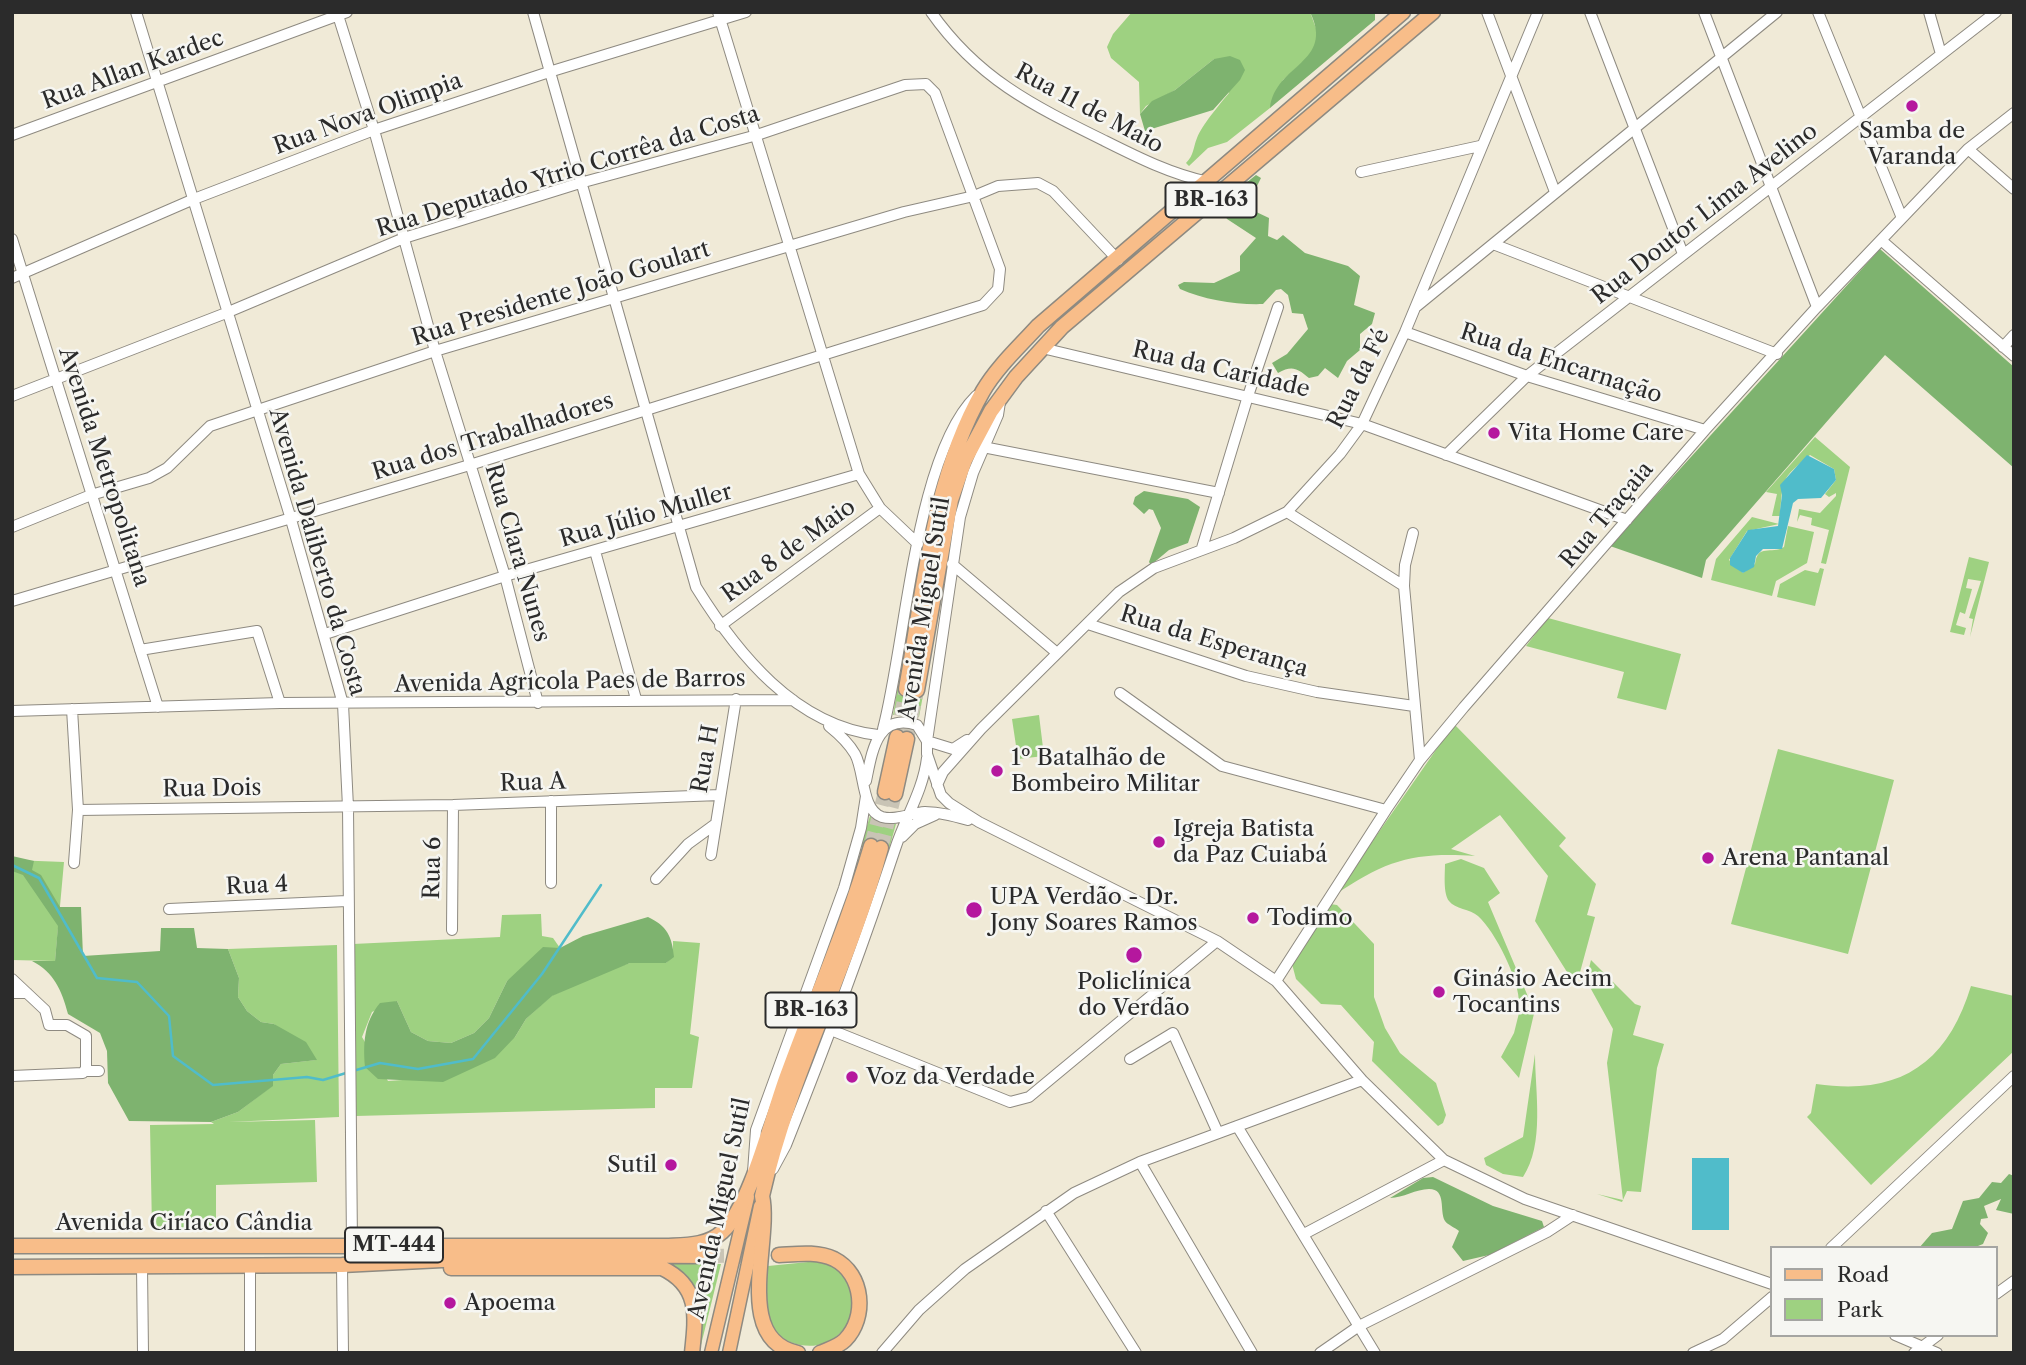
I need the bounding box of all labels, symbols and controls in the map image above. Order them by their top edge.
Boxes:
street label: Rua Allan Kardec [39,24,227,116]
street label: Rua 11 de Maio [1010,58,1168,160]
street label: Rua Nova Olimpia [270,67,466,161]
marker: Samba de Varanda [1904,98,1920,114]
street label: Rua Deputado Ytrio Corrêa da Costa [373,100,763,244]
street label: Rua Doutor Lima Avelino [1587,117,1823,311]
place label: Samba de Varanda [1859,117,1965,171]
road number: BR-163 [1166,182,1256,218]
street label: Rua Presidente João Goulart [409,235,713,353]
street label: Rua da Encarnação [1457,318,1665,410]
street label: Rua da Fé [1322,324,1396,434]
street label: Rua da Caridade [1130,336,1312,404]
street label: Avenida Metropolitana [52,344,156,590]
street label: Rua dos Trabalhadores [369,387,617,487]
street label: Avenida Daliberto da Costa [263,405,371,699]
place label: Vita Home Care [1508,419,1684,447]
marker: Vita Home Care [1486,425,1502,441]
street label: Rua Traçaia [1555,456,1659,574]
street label: Rua Clara Nunes [478,461,556,645]
street label: Rua Júlio Muller [557,478,735,554]
street label: Rua 8 de Maio [717,493,861,609]
street label: Avenida Miguel Sutil [894,495,956,723]
street label: Rua da Esperança [1117,600,1311,684]
street label: Avenida Agrícola Paes de Barros [394,665,746,699]
street label: Rua H [686,723,726,795]
place label: 1º Batalhão de Bombeiro Militar [1011,744,1200,798]
marker: 1º Batalhão de Bombeiro Militar [989,763,1005,779]
street label: Rua A [499,768,567,798]
street label: Rua Dois [162,774,262,804]
place label: Igreja Batista da Paz Cuiabá [1173,815,1327,869]
marker: Igreja Batista da Paz Cuiabá [1151,834,1167,850]
street label: Rua 6 [419,836,447,900]
place label: Arena Pantanal [1722,844,1889,872]
marker: Arena Pantanal [1700,850,1716,866]
street label: Rua 4 [225,871,289,901]
place label: UPA Verdão - Dr. Jony Soares Ramos [990,883,1198,937]
marker: UPA Verdão - Dr. Jony Soares Ramos [964,900,984,920]
place label: Todimo [1267,904,1353,932]
marker: Todimo [1245,910,1261,926]
marker: Policlínica do Verdão [1124,945,1144,965]
place label: Ginásio Aecim Tocantins [1453,965,1612,1019]
place label: Policlínica do Verdão [1077,968,1191,1022]
marker: Ginásio Aecim Tocantins [1431,984,1447,1000]
road number: BR-163 [766,992,856,1028]
place label: Voz da Verdade [866,1063,1035,1091]
marker: Voz da Verdade [844,1069,860,1085]
street label: Avenida Miguel Sutil [683,1095,757,1323]
place label: Sutil [607,1151,657,1179]
marker: Sutil [663,1157,679,1173]
street label: Avenida Ciríaco Cândia [55,1209,313,1237]
road number: MT-444 [345,1228,443,1262]
legend [1770,1246,1998,1337]
text: Road [1837,1262,1889,1287]
place label: Apoema [464,1289,556,1317]
marker: Apoema [442,1295,458,1311]
text: Park [1837,1297,1883,1322]

